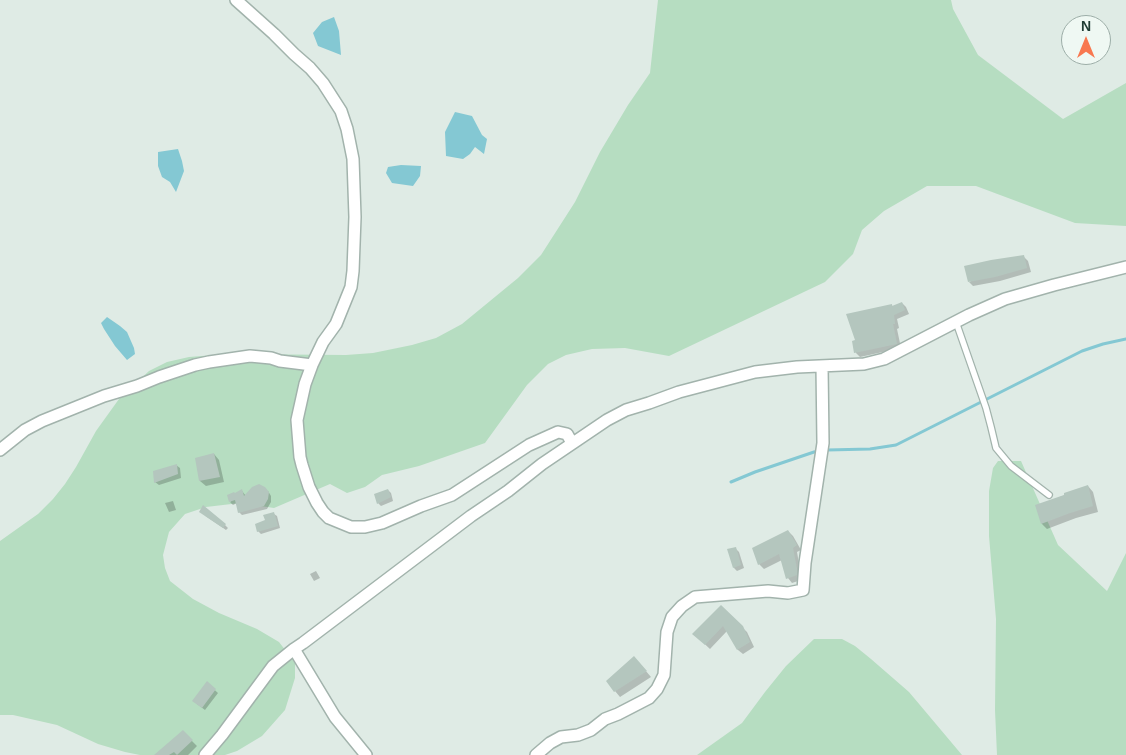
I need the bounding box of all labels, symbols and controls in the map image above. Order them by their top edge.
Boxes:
north arrow [1061,15,1111,65]
text: N [1081,18,1091,34]

